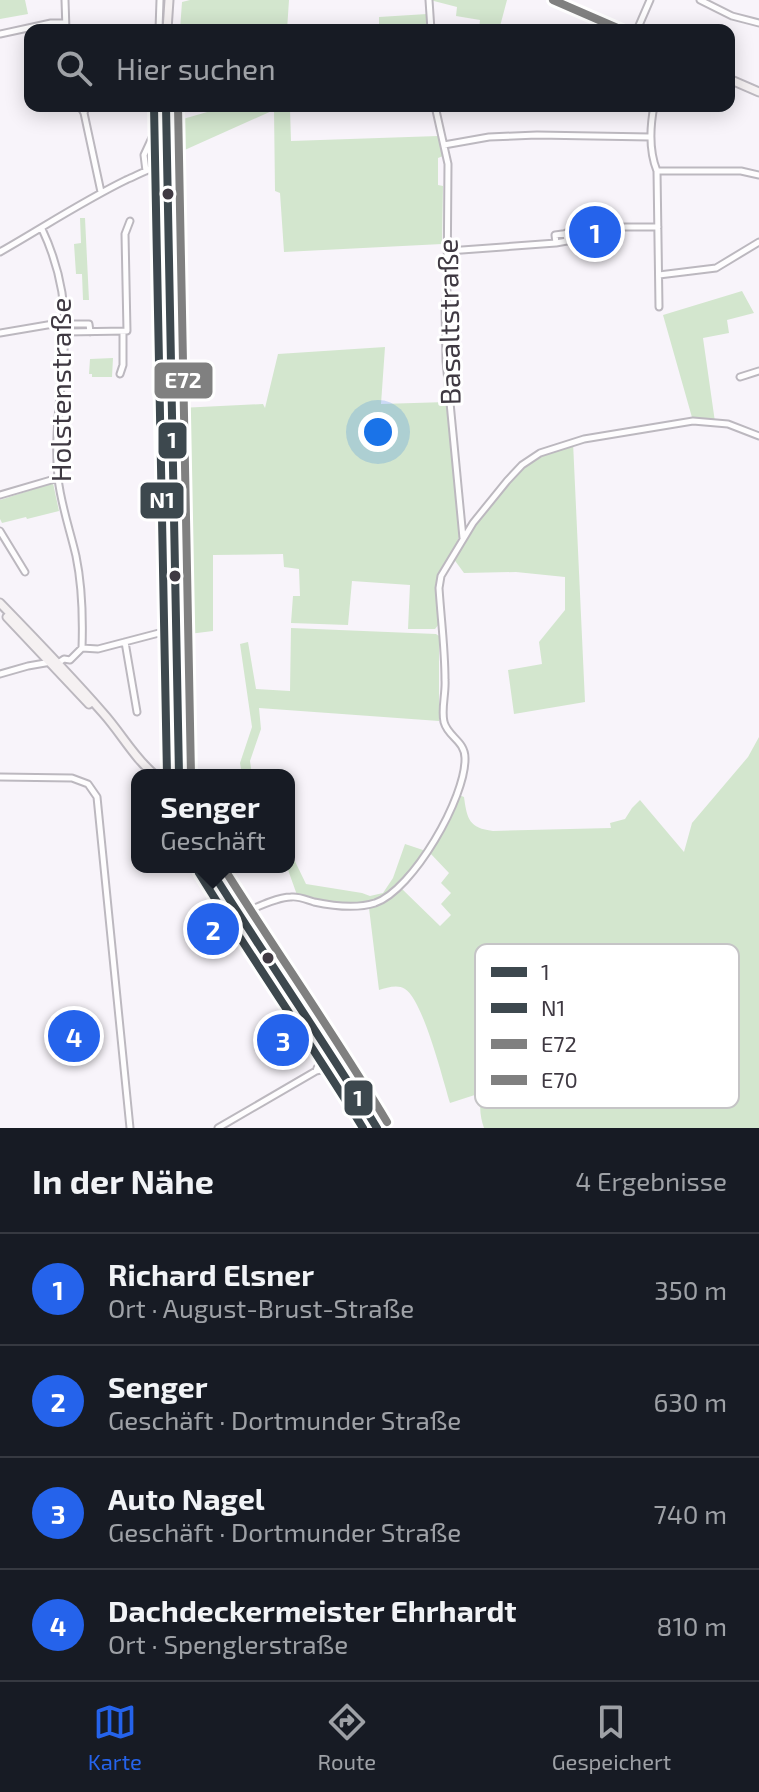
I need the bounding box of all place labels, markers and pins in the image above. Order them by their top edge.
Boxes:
unlabelled marker [160,186,176,202]
pin: 1 [569,202,621,262]
unlabelled marker [167,568,183,584]
pin: 2 [187,899,239,959]
unlabelled marker [260,950,276,966]
pin: 4 [48,1006,100,1066]
pin: 3 [257,1010,309,1070]

